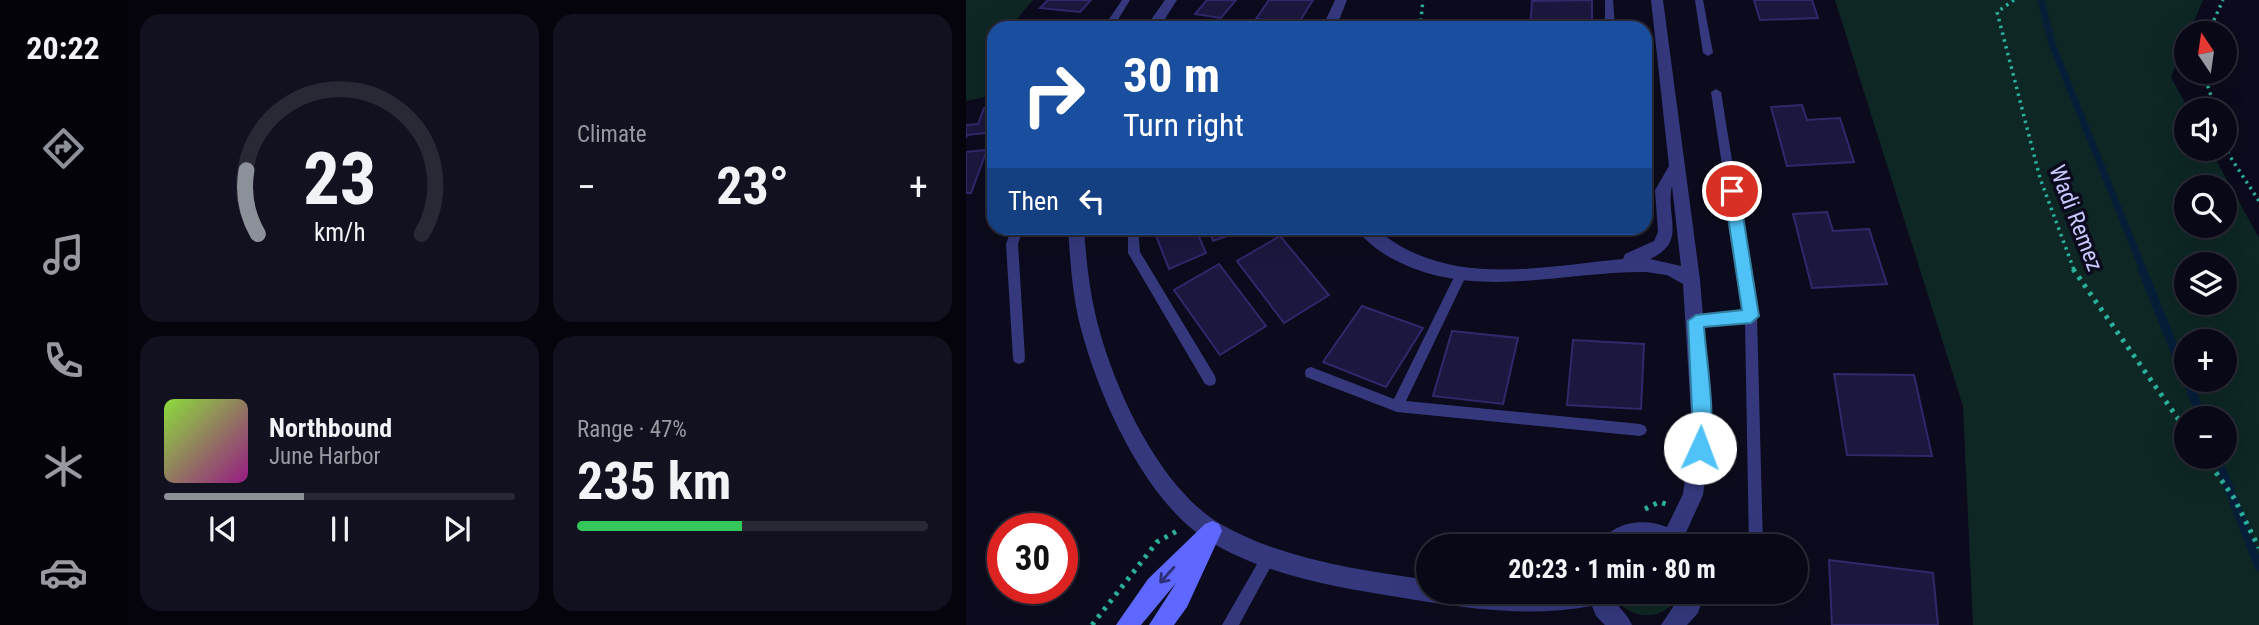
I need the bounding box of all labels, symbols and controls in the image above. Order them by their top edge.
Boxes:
north arrow [2174,21,2236,84]
map controls [2174,21,2237,469]
text: 20:22 [26,29,100,67]
text: 30 m [1123,47,1220,104]
icon: right [1008,49,1099,140]
button: sound [2174,98,2237,161]
text: Turn right [1123,106,1244,144]
text: Climate [577,121,647,148]
icon: directions [39,124,88,173]
text: 23 [303,136,376,222]
text: 23° [716,156,789,217]
pin [1702,161,1762,221]
street label: Wadi Remez [2043,161,2109,275]
text: − [577,165,596,209]
text: + [909,165,928,209]
icon: arrive [1713,172,1751,210]
button: search [2174,175,2237,238]
icon: left [1073,182,1111,220]
text: Then [1008,186,1059,216]
text: km/h [314,218,365,247]
icon: music [39,230,88,279]
button: layers [2174,252,2237,315]
button: + [2174,329,2237,392]
icon: phone [39,336,88,385]
button: − [2174,406,2237,469]
position arrow [1663,411,1737,485]
text: Northbound [269,413,392,443]
text: Range · 47% [577,416,687,443]
icon: climate [39,442,88,491]
text: June Harbor [269,443,381,470]
text: 235 km [577,451,731,512]
icon: previous [204,510,242,548]
icon: pause [321,510,359,548]
icon: next [438,510,476,548]
speed limit sign: 30 [987,513,1078,604]
icon: car [39,548,88,597]
text: 20:23 · 1 min · 80 m [1508,554,1716,584]
one-way arrow [1159,566,1175,584]

